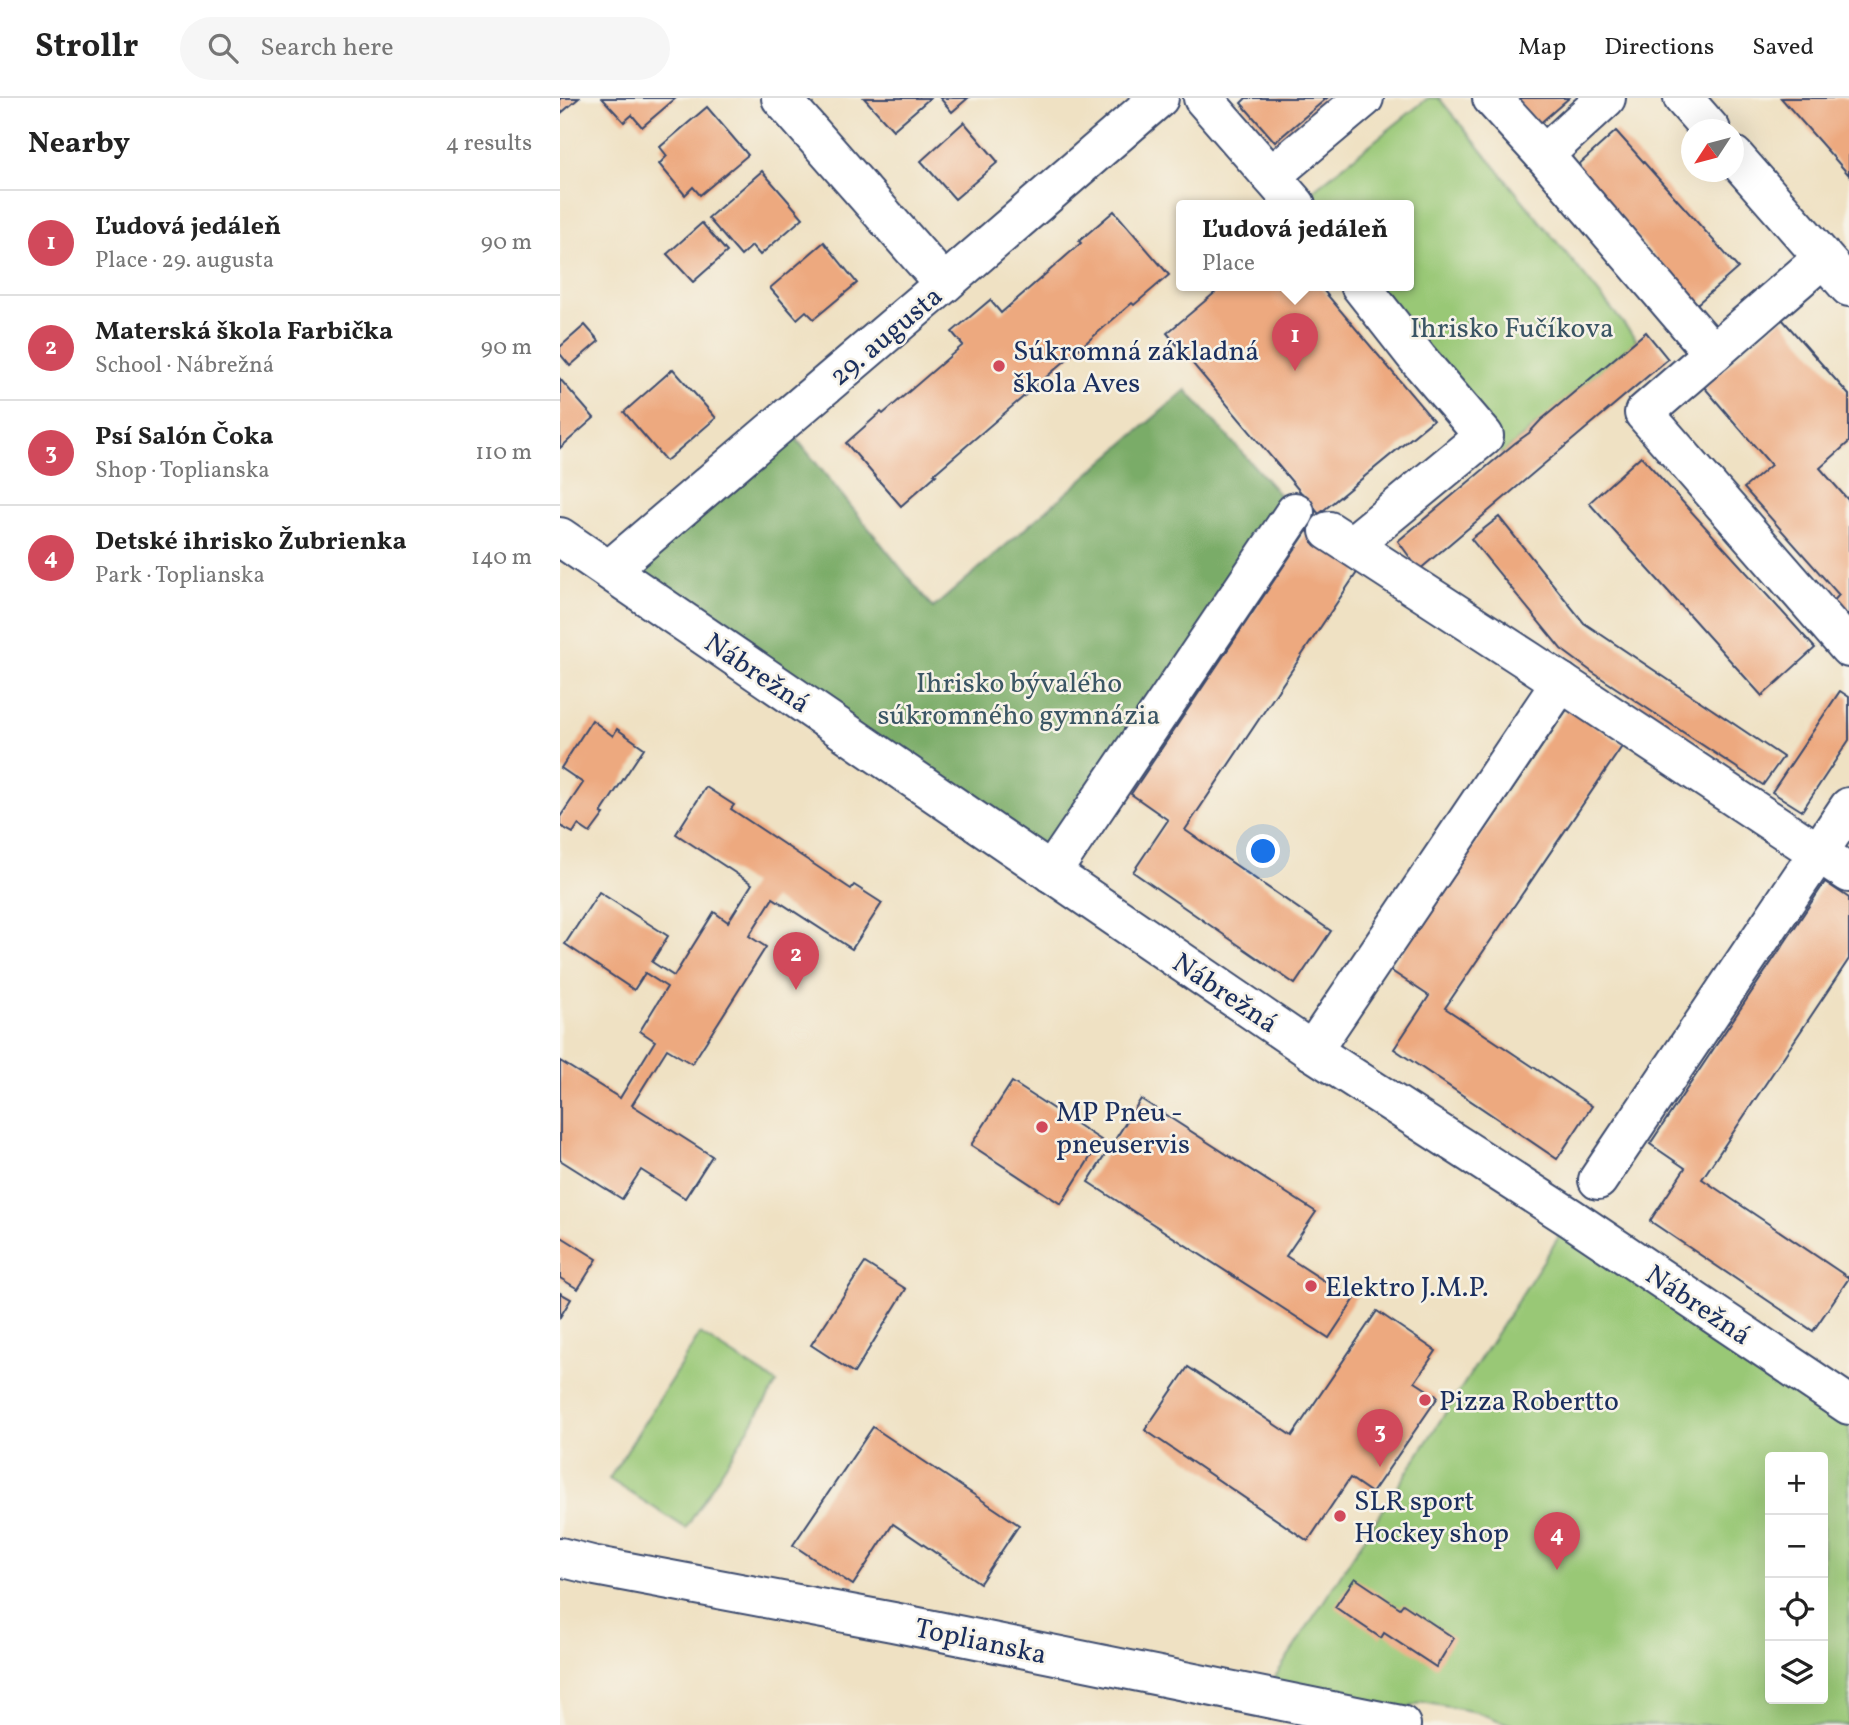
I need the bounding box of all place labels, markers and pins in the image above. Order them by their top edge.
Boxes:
pin: 1 [1272,313,1318,371]
place label: Súkromná základná škola Aves [1013,333,1259,404]
marker: Súkromná základná škola Aves [991,358,1007,374]
pin: 2 [773,932,819,990]
place label: MP Pneu - pneuservis [1056,1094,1190,1165]
marker: MP Pneu - pneuservis [1034,1119,1050,1135]
place label: Elektro J.M.P. [1325,1269,1489,1308]
marker: Elektro J.M.P. [1303,1278,1319,1294]
place label: Pizza Robertto [1439,1383,1619,1422]
marker: Pizza Robertto [1417,1392,1433,1408]
pin: 3 [1357,1409,1403,1467]
place label: SLR sport Hockey shop [1354,1483,1509,1554]
marker: SLR sport Hockey shop [1332,1508,1348,1524]
pin: 4 [1534,1512,1580,1570]

